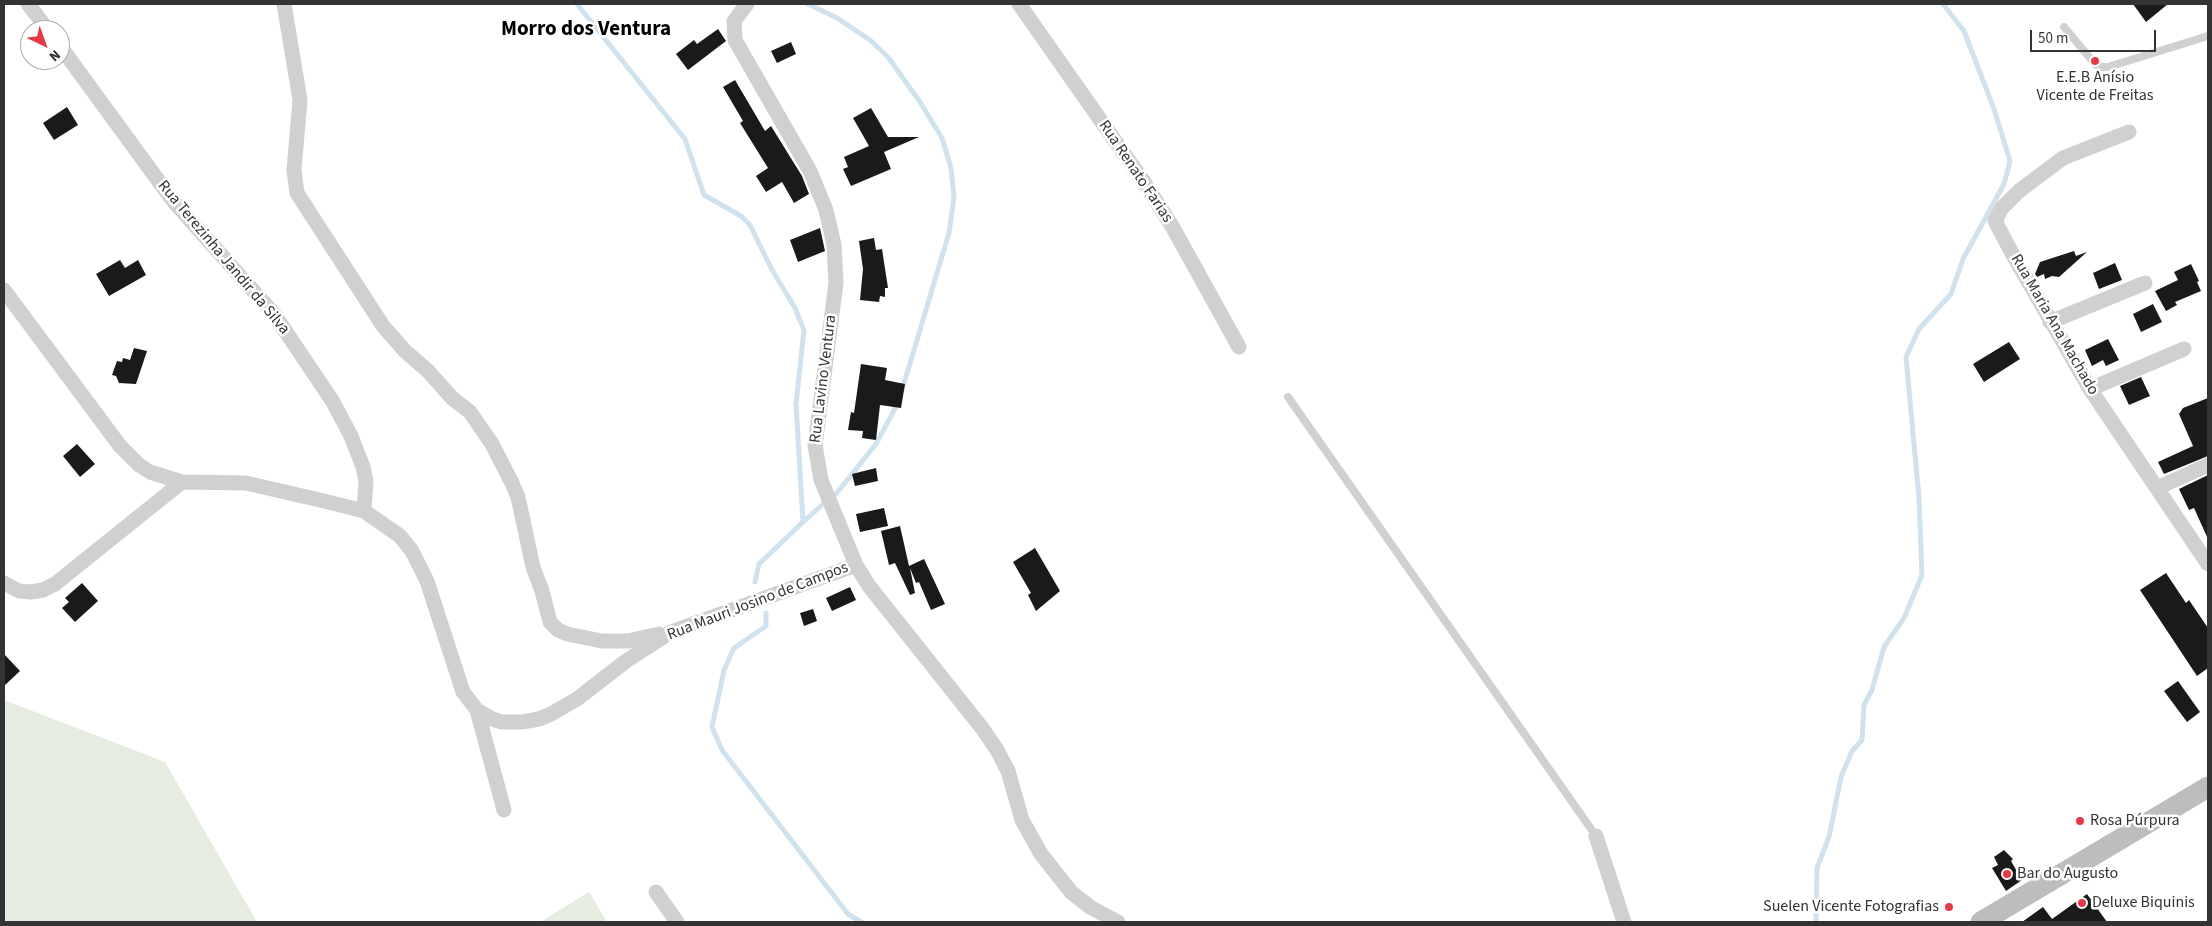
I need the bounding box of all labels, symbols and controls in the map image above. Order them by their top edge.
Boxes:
district label: Morro dos Ventura [501,17,671,43]
north arrow [20,20,70,70]
scale bar [2032,20,2158,52]
text: 50 m [2038,28,2068,49]
text: N [44,45,65,66]
marker: E.E.B Anísio Vicente de Freitas [2089,55,2101,67]
place label: E.E.B Anísio Vicente de Freitas [2037,68,2153,106]
street label: Rua Renato Farias [1094,117,1176,227]
street label: Rua Terezinha Jandir da Silva [153,177,293,339]
street label: Rua Maria Ana Machado [2006,251,2102,399]
street label: Rua Lavino Ventura [807,314,841,444]
street label: Rua Mauri Josino de Campos [665,559,851,645]
place label: Rosa Púrpura [2090,811,2180,831]
marker: Rosa Púrpura [2074,815,2086,827]
place label: Bar do Augusto [2017,864,2118,884]
marker: Bar do Augusto [2001,868,2013,880]
place label: Deluxe Biquinis [2092,893,2195,913]
place label: Suelen Vicente Fotografias [1763,897,1939,917]
marker: Deluxe Biquinis [2076,897,2088,909]
marker: Suelen Vicente Fotografias [1943,901,1955,913]

